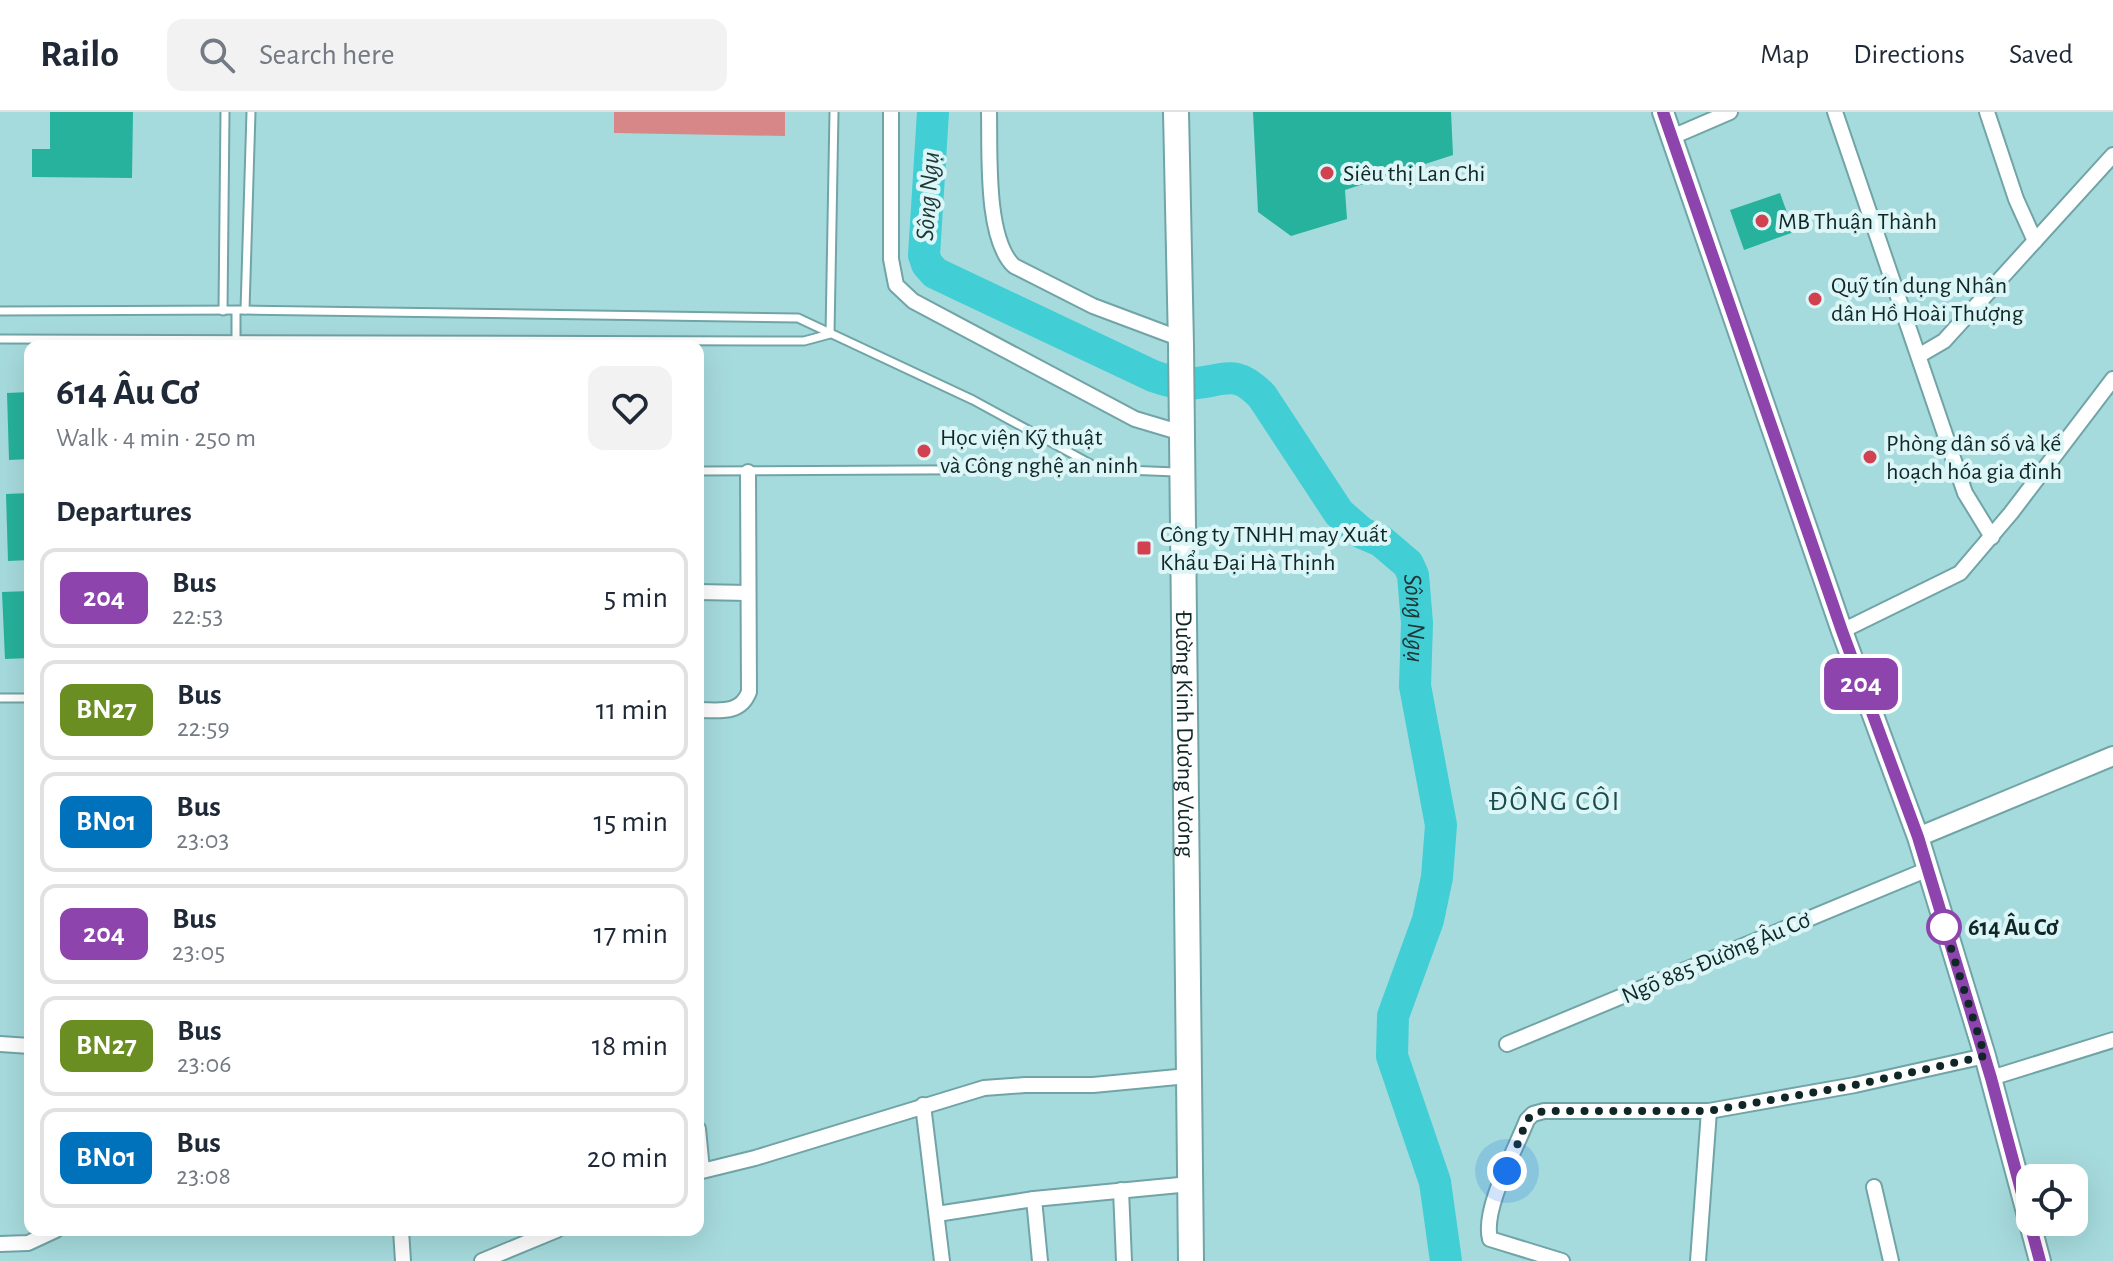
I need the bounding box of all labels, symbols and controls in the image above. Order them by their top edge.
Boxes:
search box [167,19,727,91]
icon: search [195,33,239,77]
text: Railo [40,36,119,74]
text: Search here [259,40,395,70]
text: Map [1760,41,1809,69]
text: Directions [1853,41,1965,69]
text: Saved [2009,41,2073,69]
water label: Sông Ngụ [912,151,944,242]
place label: Siêu thị Lan Chi [1343,162,1485,186]
marker: Siêu thị Lan Chi [1318,164,1336,182]
place label: MB Thuận Thành [1778,210,1937,234]
marker: MB Thuận Thành [1753,212,1771,230]
place label: Quỹ tín dụng Nhân dân Hồ Hoài Thượng [1831,274,2024,326]
marker: Quỹ tín dụng Nhân dân Hồ Hoài Thượng [1806,290,1824,308]
button: heart [588,366,672,450]
text: 614 Âu Cơ [56,374,200,412]
text: Walk · 4 min · 250 m [56,425,256,451]
place label: Học viện Kỹ thuật và Công nghệ an ninh [940,426,1138,478]
place label: Phòng dân số và kế hoạch hóa gia đình [1886,432,2062,484]
marker: Học viện Kỹ thuật và Công nghệ an ninh [915,442,933,460]
marker: Phòng dân số và kế hoạch hóa gia đình [1861,448,1879,466]
text: Departures [56,497,192,527]
place label: Công ty TNHH may Xuất Khẩu Đại Hà Thịnh [1160,523,1388,575]
marker: Công ty TNHH may Xuất Khẩu Đại Hà Thịnh [1135,539,1153,557]
text: Bus [172,568,217,598]
water label: Sông Ngụ [1399,573,1429,663]
text: 5 min [604,583,668,613]
text: 204 [83,584,125,612]
text: 22:53 [172,603,223,629]
street label: Đường Kinh Dương Vương [1171,610,1198,858]
line badge: 204 [1815,658,1907,710]
text: 204 [1840,670,1882,698]
text: Bus [177,680,222,710]
text: 11 min [596,695,668,725]
text: BN27 [76,696,137,724]
text: 22:59 [177,715,230,741]
district label: ĐÔNG CÔI [1489,786,1621,816]
text: Bus [176,792,221,822]
text: 15 min [593,807,668,837]
text: BN01 [76,808,136,836]
text: 23:03 [176,827,229,853]
text: Bus [172,904,217,934]
street label: Ngõ 885 Đường Âu Cơ [1618,905,1814,1009]
marker: 614 Âu Cơ [1927,910,1961,944]
place label: 614 Âu Cơ [1968,912,2059,940]
text: 17 min [593,919,668,949]
text: 204 [83,920,125,948]
text: 23:05 [172,939,225,965]
text: Bus [177,1016,222,1046]
text: 18 min [592,1031,668,1061]
text: BN27 [76,1032,137,1060]
text: 23:06 [177,1051,231,1077]
text: Bus [176,1128,221,1158]
text: 20 min [587,1143,668,1173]
text: BN01 [76,1144,136,1172]
your location [1487,1151,1527,1191]
text: 23:08 [176,1163,231,1189]
map controls [2016,1164,2088,1236]
button: locate [2016,1164,2088,1236]

